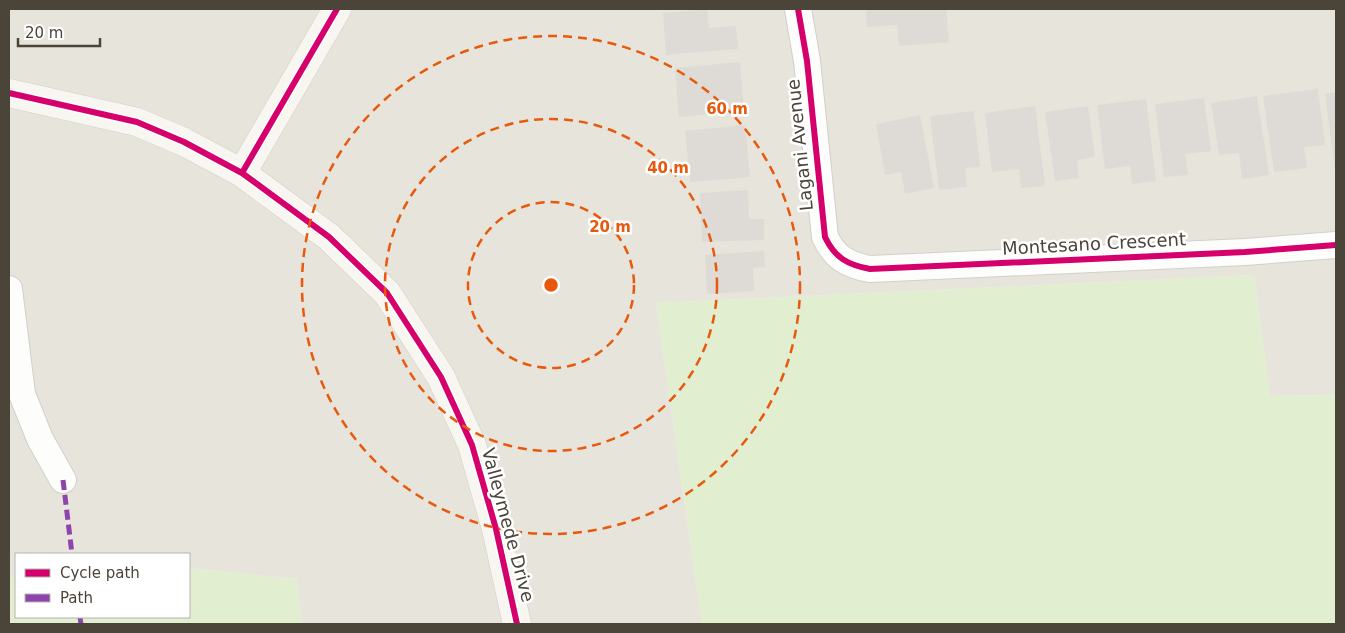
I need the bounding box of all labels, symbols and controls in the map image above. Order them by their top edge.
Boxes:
scale bar [18,15,100,47]
text: 20 m [25,24,63,42]
street label: Lagani Avenue [782,78,817,212]
text: 60 m [706,100,748,118]
text: 40 m [647,159,689,177]
text: 20 m [589,218,631,236]
street label: Montesano Crescent [1001,228,1186,259]
centre of rings [542,276,560,294]
street label: Valleymede Drive [478,446,539,604]
legend [15,553,190,618]
text: Cycle path [60,564,140,582]
text: Path [60,589,93,607]

